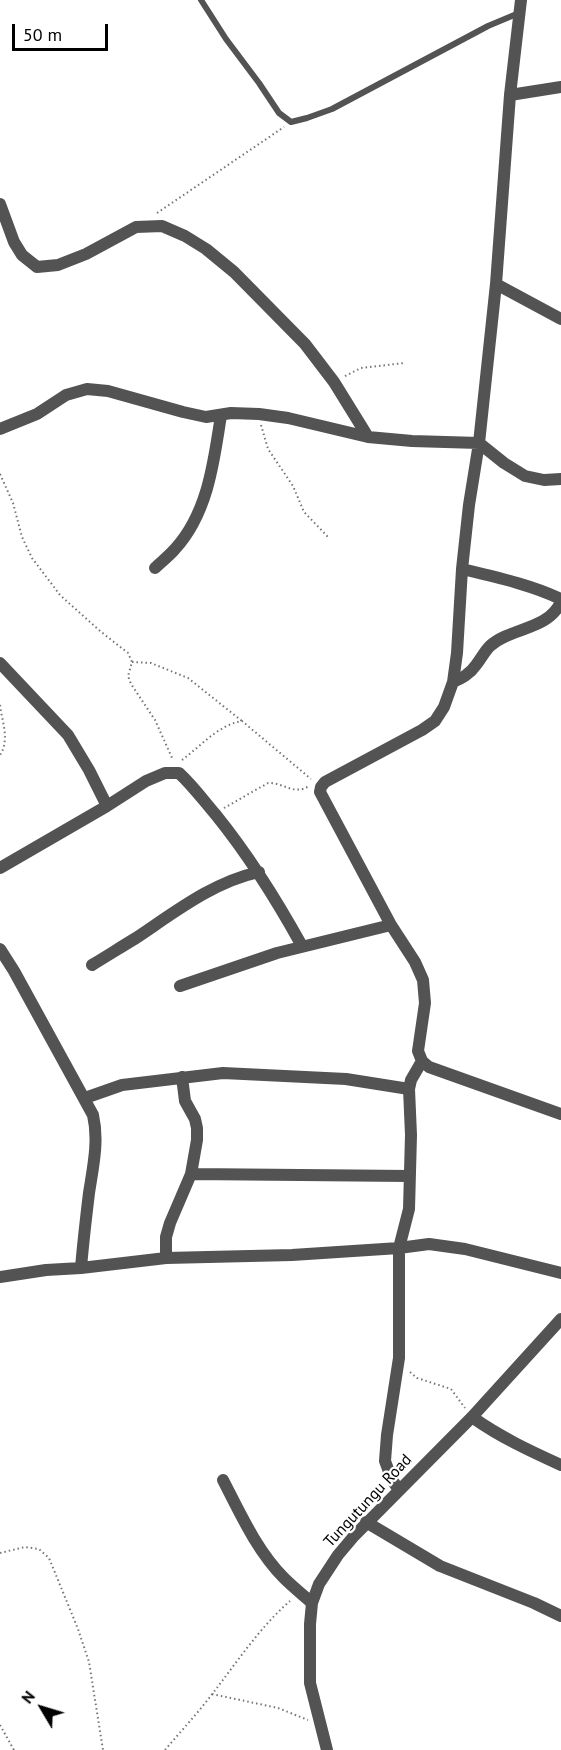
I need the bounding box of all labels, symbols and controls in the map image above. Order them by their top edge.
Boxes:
scale bar [15,12,111,50]
text: 50 m [23,23,62,46]
street label: Tungutungu Road [320,1451,416,1551]
north arrow [12,1678,72,1738]
text: N [17,1687,39,1707]

